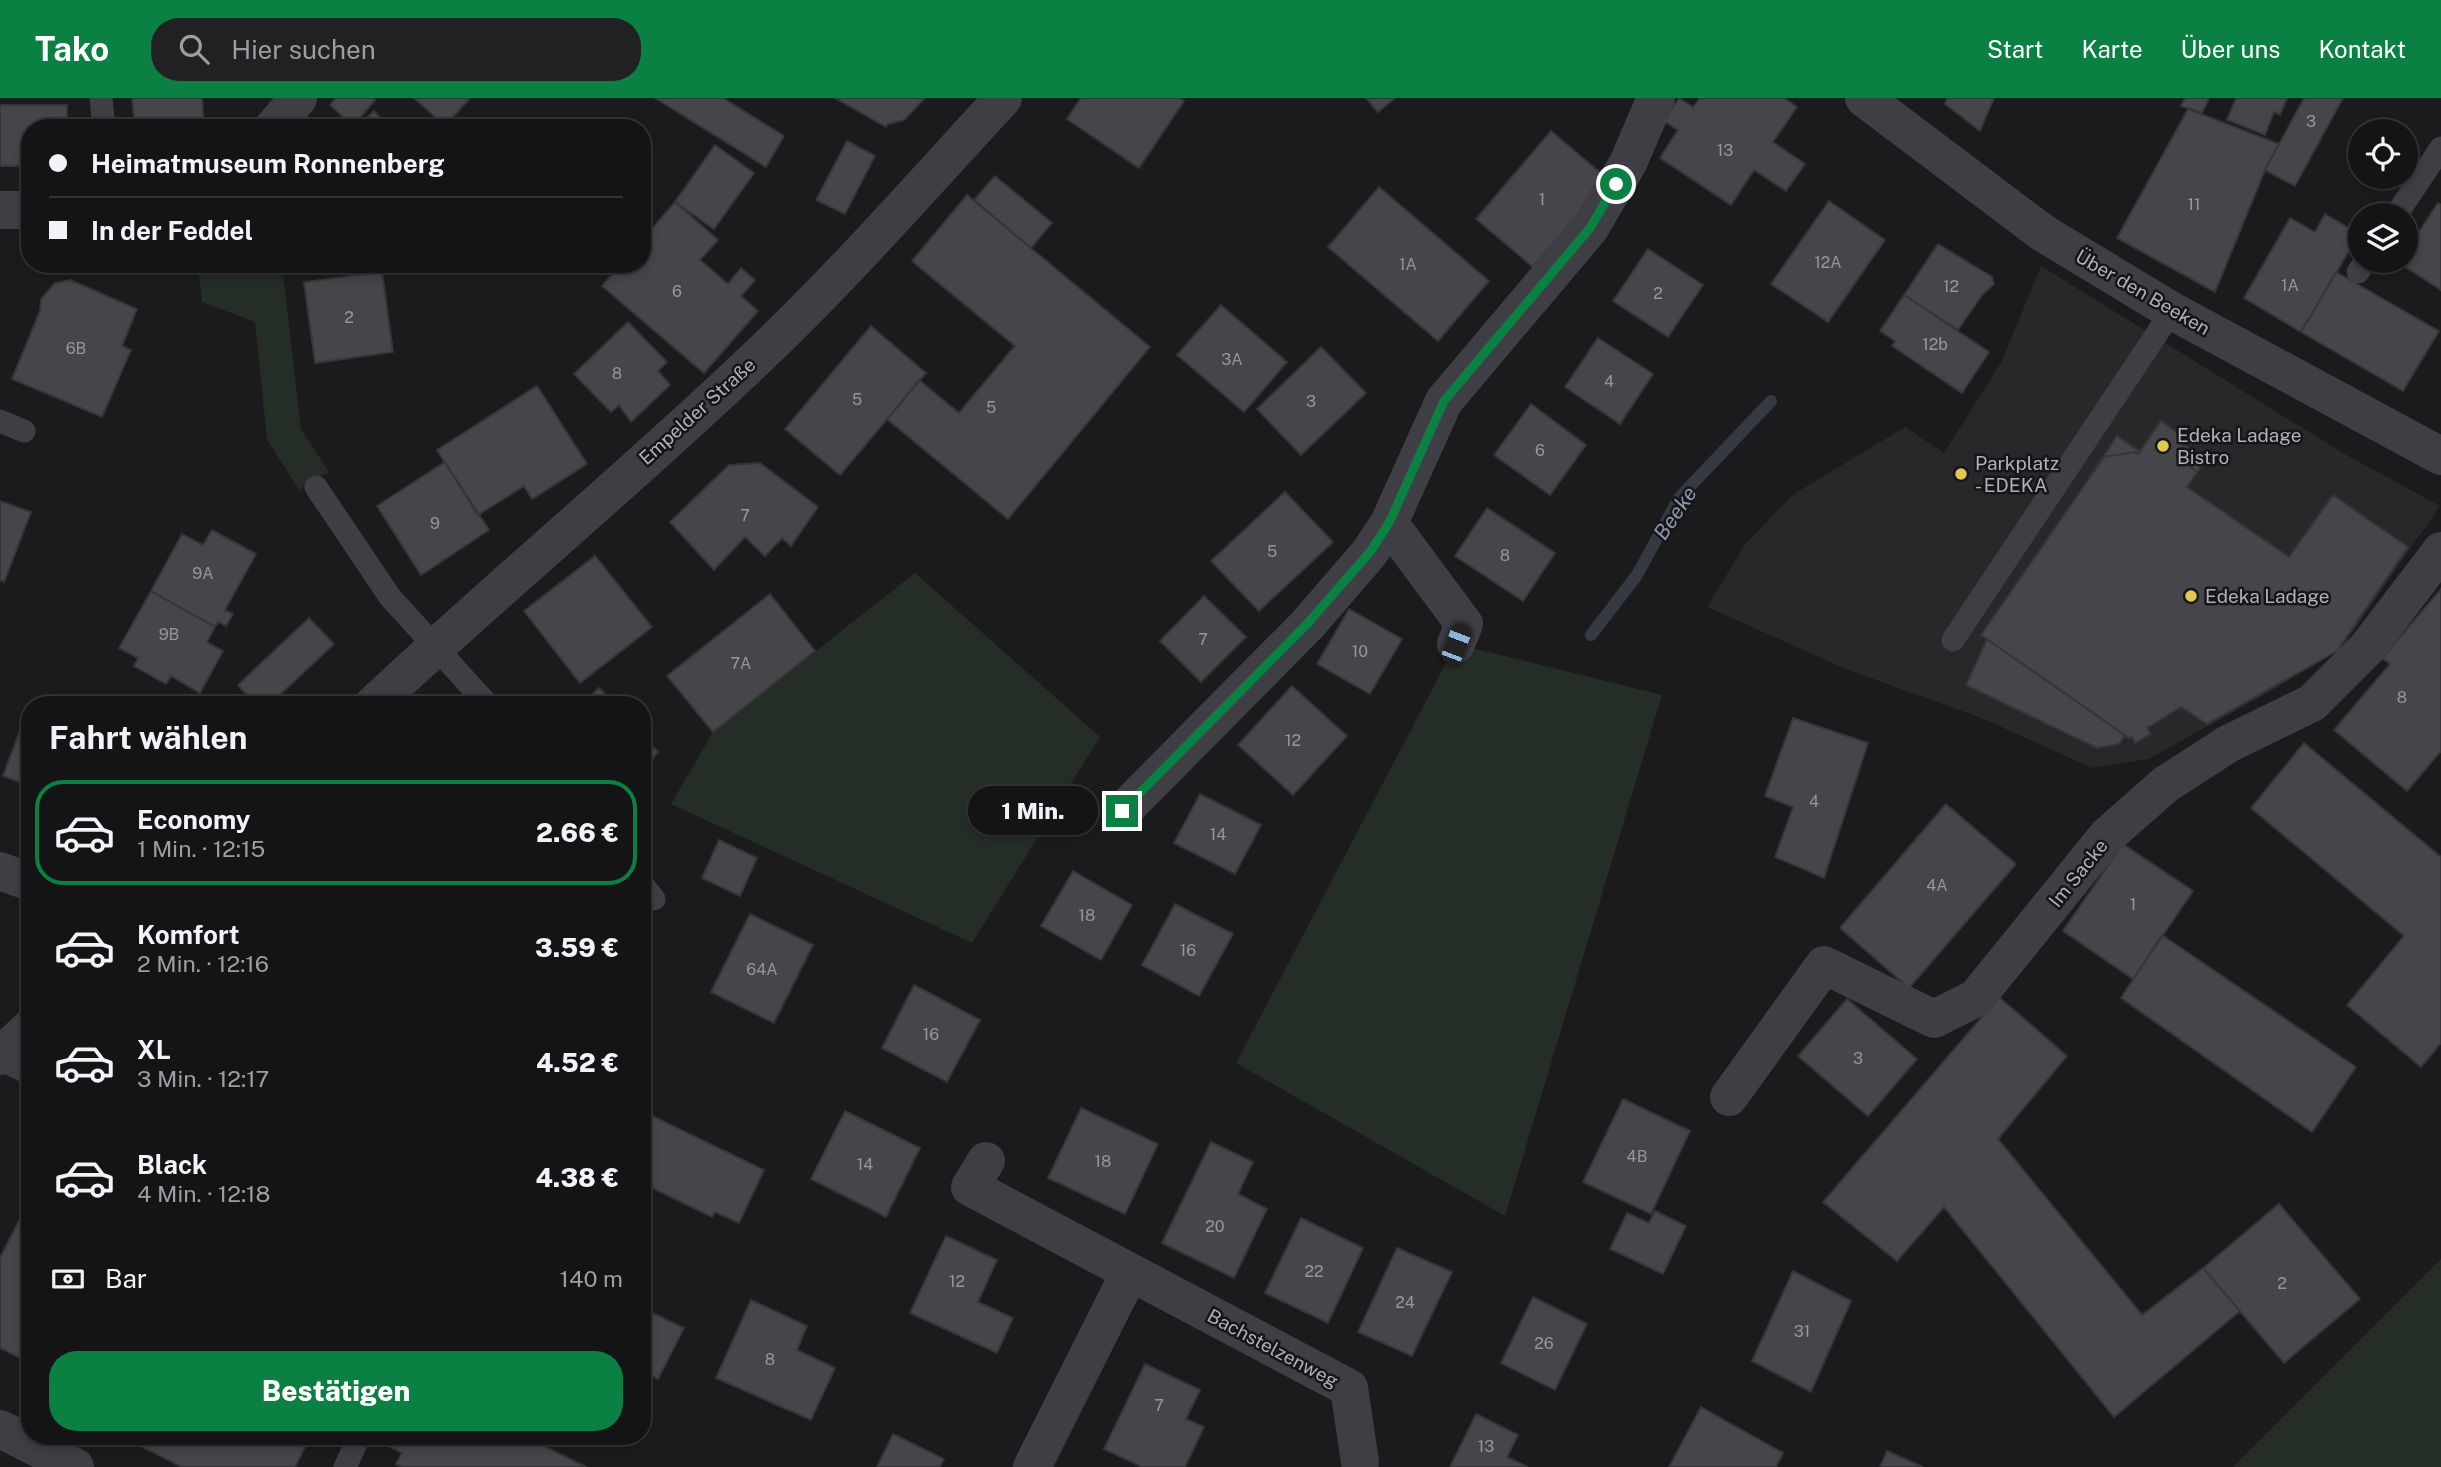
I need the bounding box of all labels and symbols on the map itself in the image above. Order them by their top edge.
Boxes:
house number: 3 [2306,112,2316,131]
house number: 13 [1717,141,1733,160]
route start [1600,168,1632,200]
house number: 1 [1539,190,1545,209]
house number: 11 [2187,195,2201,214]
street label: Über den Beeken [2072,245,2214,339]
house number: 12A [1814,253,1842,272]
house number: 1A [1399,255,1417,274]
house number: 1A [2281,276,2299,295]
house number: 12 [1943,277,1959,296]
house number: 6 [672,282,682,301]
house number: 2 [1653,284,1663,303]
house number: 2 [344,308,354,327]
house number: 12b [1922,335,1948,354]
house number: 6B [66,339,86,358]
house number: 3A [1221,350,1243,369]
street label: Empelder Straße [634,353,760,469]
house number: 8 [612,364,622,383]
house number: 4 [1604,372,1614,391]
house number: 5 [852,390,862,409]
house number: 3 [1306,392,1316,411]
house number: 5 [986,398,996,417]
place label: Edeka Ladage Bistro [2177,424,2302,468]
marker: Edeka Ladage Bistro [2155,438,2171,454]
house number: 6 [1535,441,1545,460]
place label: Parkplatz - EDEKA [1975,452,2059,496]
marker: Parkplatz - EDEKA [1953,466,1969,482]
water label: Beeke [1648,482,1702,544]
house number: 7 [740,506,750,525]
house number: 9 [430,514,440,533]
house number: 5 [1267,542,1277,561]
house number: 8 [1500,546,1510,565]
house number: 9A [192,564,214,583]
place label: Edeka Ladage [2205,585,2330,607]
marker: Edeka Ladage [2183,588,2199,604]
car [1439,621,1474,667]
house number: 9B [159,625,179,644]
house number: 7 [1198,630,1208,649]
house number: 10 [1352,642,1368,661]
house number: 7A [731,654,751,673]
house number: 8 [2397,688,2407,707]
house number: 12 [1285,731,1301,750]
callout: 1 Min. [968,786,1098,836]
house number: 4 [1809,792,1819,811]
route end [1106,795,1138,827]
house number: 14 [1210,825,1226,844]
street label: Im Sacke [2044,835,2112,911]
house number: 4A [1926,876,1948,895]
house number: 1 [2130,895,2136,914]
house number: 18 [1079,906,1095,925]
house number: 16 [1180,941,1196,960]
house number: 64A [746,960,778,979]
house number: 16 [923,1025,939,1044]
house number: 3 [1853,1049,1863,1068]
house number: 4B [1627,1147,1647,1166]
house number: 18 [1095,1152,1111,1171]
house number: 14 [857,1155,873,1174]
house number: 20 [1205,1217,1225,1236]
house number: 22 [1304,1262,1324,1281]
house number: 12 [949,1272,965,1291]
house number: 2 [2277,1274,2287,1293]
house number: 24 [1395,1293,1415,1312]
street label: Bachstelzenweg [1204,1304,1342,1392]
house number: 31 [1794,1322,1810,1341]
house number: 26 [1534,1334,1554,1353]
house number: 8 [765,1350,775,1369]
house number: 7 [1154,1396,1164,1415]
house number: 13 [1478,1437,1494,1456]

